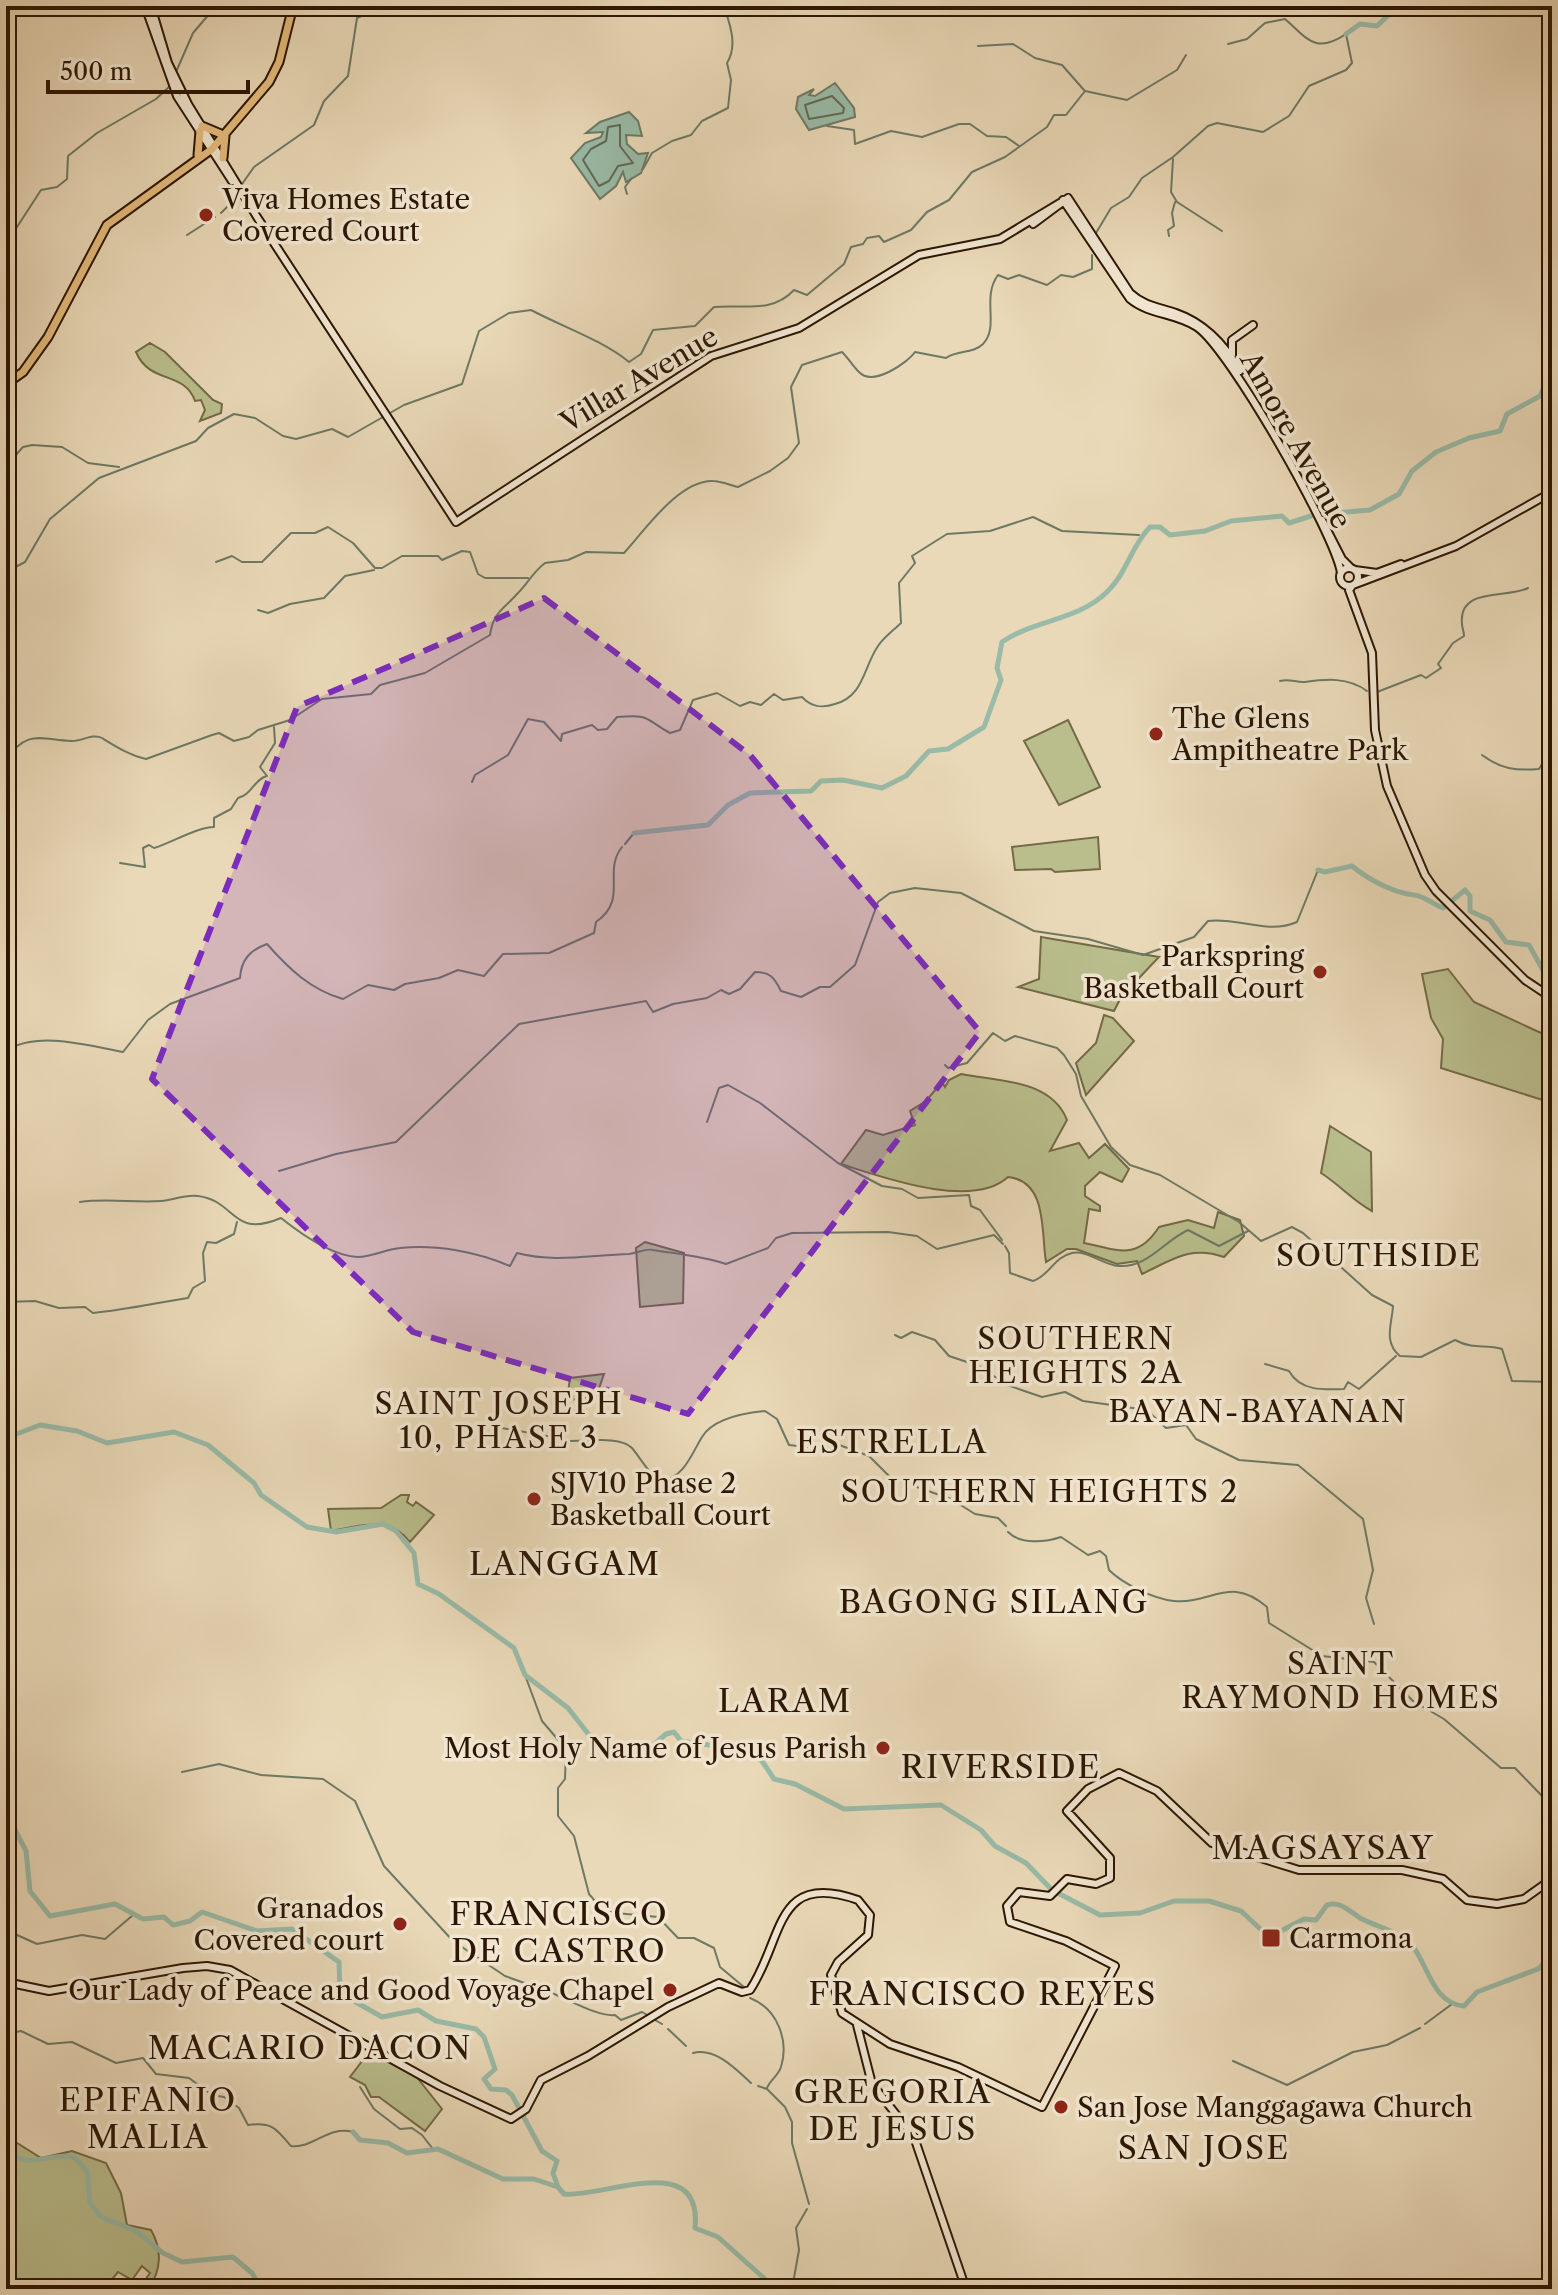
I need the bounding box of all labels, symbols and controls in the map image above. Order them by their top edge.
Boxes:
scale bar [48,44,248,94]
text: 500 m [60,57,132,86]
place label: Viva Homes Estate Covered Court [221,182,470,248]
marker: Viva Homes Estate Covered Court [197,206,215,224]
street label: Villar Avenue [553,319,724,440]
street label: Amore Avenue [1233,345,1359,534]
place label: The Glens Ampitheatre Park [1171,701,1410,767]
marker: The Glens Ampitheatre Park [1147,725,1165,743]
place label: Parkspring Basketball Court [1083,939,1304,1005]
marker: Parkspring Basketball Court [1311,963,1329,981]
district label: SOUTHSIDE [1276,1237,1482,1274]
district label: SOUTHERN HEIGHTS 2A [968,1320,1184,1391]
district label: SAINT JOSEPH 10, PHASE 3 [374,1385,624,1456]
district label: BAYAN-BAYANAN [1109,1393,1407,1430]
district label: ESTRELLA [796,1422,988,1461]
place label: SJV10 Phase 2 Basketball Court [550,1466,771,1532]
district label: SOUTHERN HEIGHTS 2 [841,1473,1239,1510]
marker: SJV10 Phase 2 Basketball Court [525,1490,543,1508]
district label: LANGGAM [469,1544,661,1583]
district label: BAGONG SILANG [839,1582,1149,1621]
district label: SAINT RAYMOND HOMES [1181,1645,1501,1716]
district label: LARAM [718,1681,852,1720]
place label: Most Holy Name of Jesus Parish [444,1731,867,1765]
marker: Most Holy Name of Jesus Parish [874,1739,892,1757]
district label: RIVERSIDE [901,1747,1101,1786]
district label: MAGSAYSAY [1211,1828,1435,1867]
place label: Granados Covered court [194,1891,384,1957]
district label: FRANCISCO DE CASTRO [449,1894,669,1970]
marker: Granados Covered court [391,1915,409,1933]
place label: Carmona [1289,1921,1413,1955]
marker: Carmona [1260,1927,1282,1949]
place label: Our Lady of Peace and Good Voyage Chapel [68,1973,654,2007]
district label: FRANCISCO REYES [809,1974,1157,2013]
marker: Our Lady of Peace and Good Voyage Chapel [661,1981,679,1999]
district label: MACARIO DACON [148,2028,472,2067]
district label: GREGORIA DE JESUS [794,2072,992,2148]
district label: EPIFANIO MALIA [59,2080,237,2156]
place label: San Jose Manggagawa Church [1077,2090,1473,2124]
marker: San Jose Manggagawa Church [1052,2098,1070,2116]
district label: SAN JOSE [1118,2128,1290,2167]

